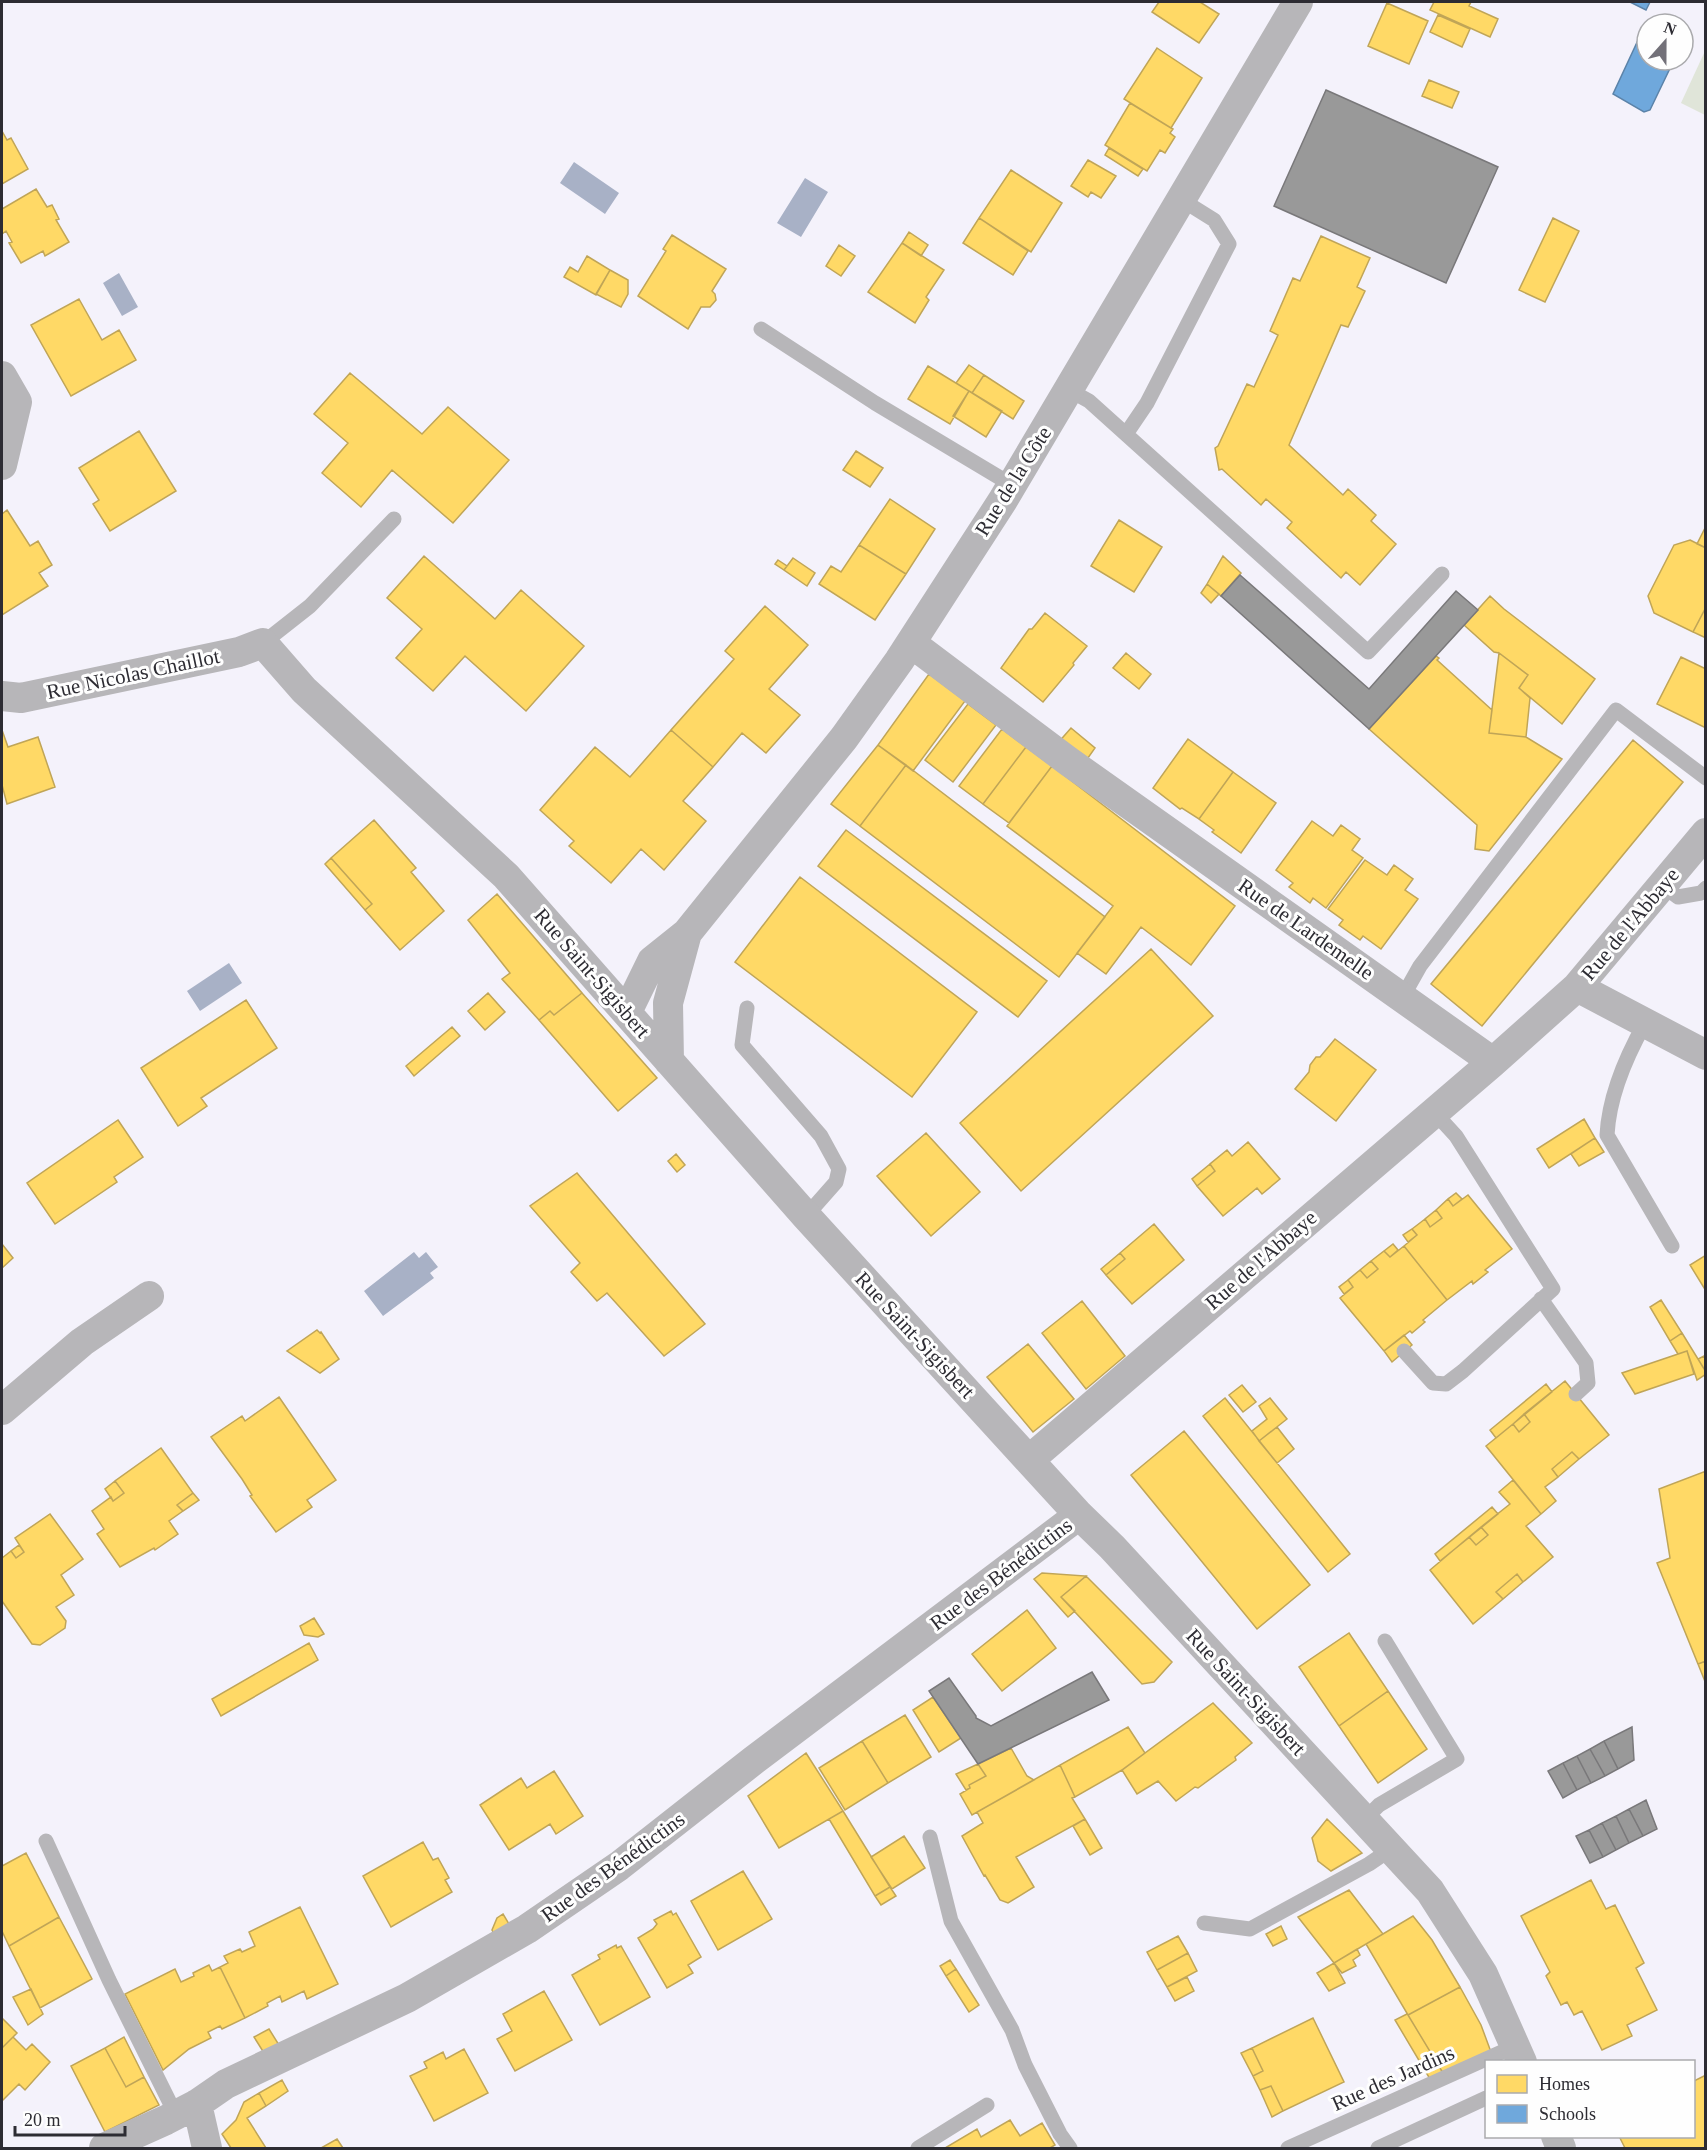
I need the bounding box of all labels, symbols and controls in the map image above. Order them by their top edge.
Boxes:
north arrow [1635,12,1695,72]
text: N [1662,18,1679,39]
street label: Rue de la Côte [970,422,1056,540]
street label: Rue Nicolas Chaillot [44,644,222,704]
street label: Rue de l'Abbaye [1576,863,1684,985]
street label: Rue de Lardemelle [1234,873,1378,985]
street label: Rue Saint-Sigisbert [529,903,655,1043]
street label: Rue de l'Abbaye [1201,1205,1321,1315]
street label: Rue Saint-Sigisbert [850,1267,980,1403]
street label: Rue des Bénédictins [925,1513,1077,1635]
street label: Rue Saint-Sigisbert [1181,1624,1311,1760]
street label: Rue des Bénédictins [537,1807,689,1927]
street label: Rue des Jardins [1328,2040,1458,2116]
legend [1485,2060,1695,2138]
text: Homes [1539,2074,1590,2094]
scale bar [15,2099,124,2137]
text: Schools [1539,2104,1596,2124]
text: 20 m [24,2110,61,2130]

